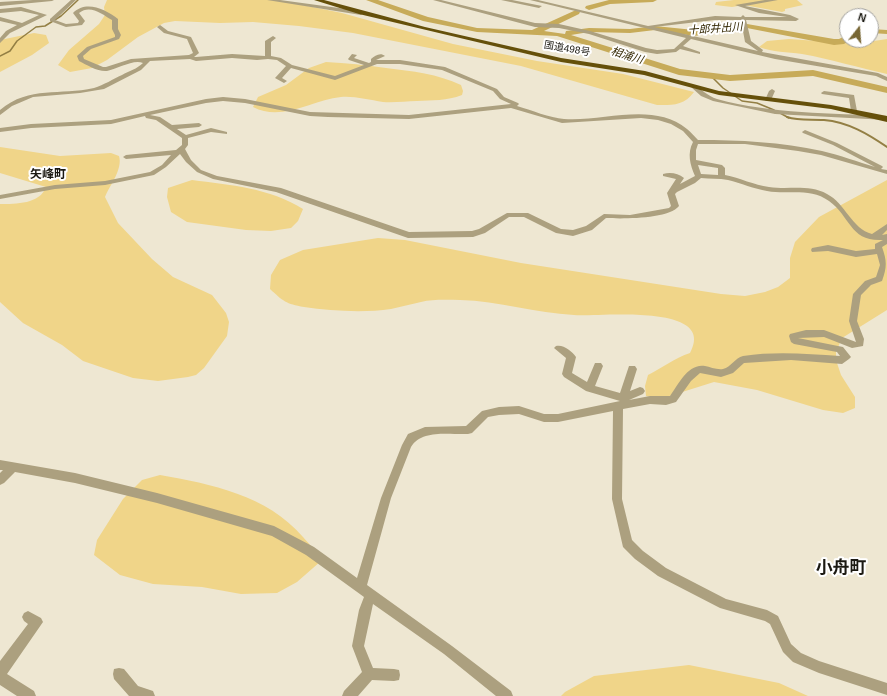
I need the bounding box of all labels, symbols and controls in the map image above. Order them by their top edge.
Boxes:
north arrow [839,8,879,48]
text: N [857,11,868,24]
water label: 十郎井出川 [687,20,743,38]
street label: 国道498号 [543,39,591,59]
water label: 相浦川 [609,45,645,67]
district label: 矢峰町 [30,168,66,182]
district label: 小舟町 [816,558,866,578]

